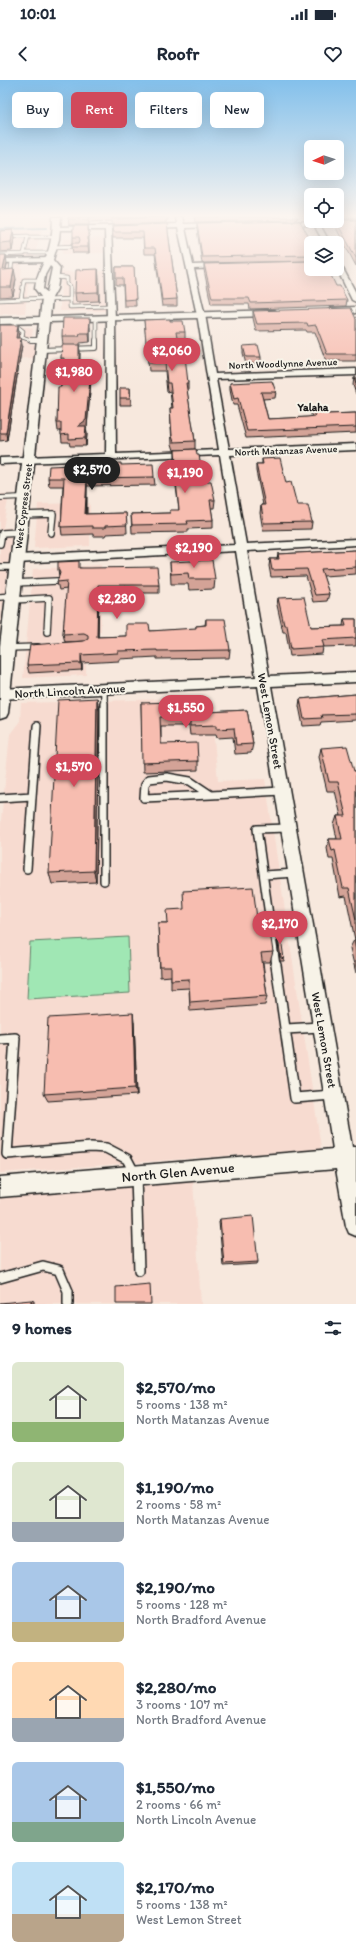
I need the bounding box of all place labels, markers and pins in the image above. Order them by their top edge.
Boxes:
pin: $2,060 [139,338,205,372]
pin: $1,980 [41,359,107,393]
pin: $2,570 [59,457,125,491]
pin: $1,190 [152,460,218,494]
pin: $2,190 [161,535,227,569]
pin: $2,280 [84,586,150,620]
pin: $1,550 [153,695,219,729]
pin: $1,570 [41,754,107,788]
pin: $2,170 [247,911,313,945]

